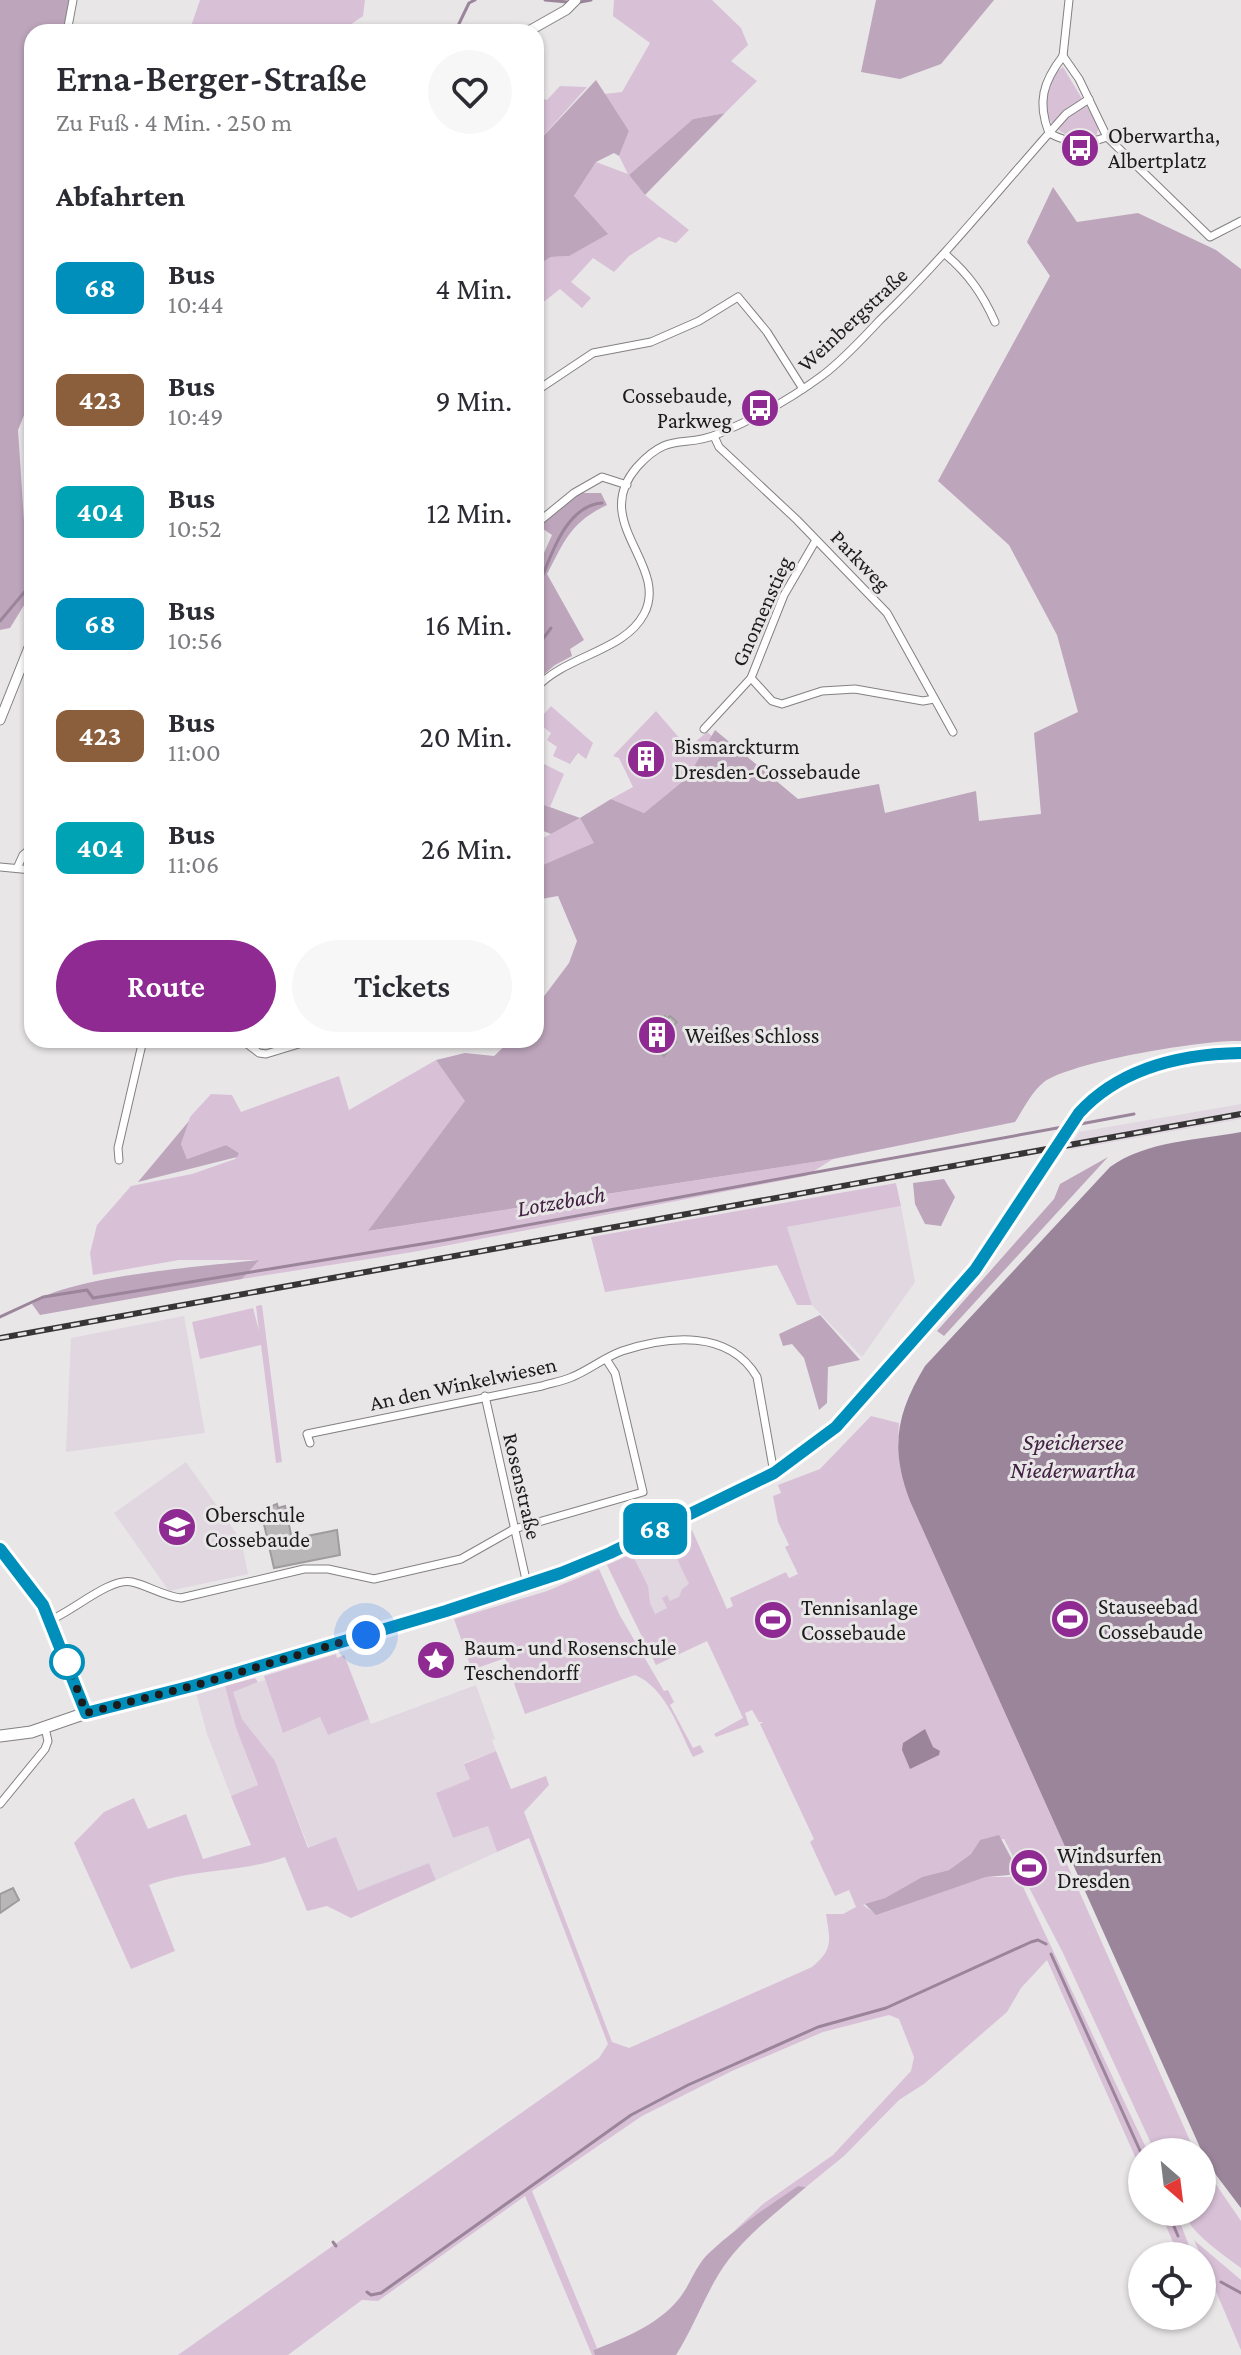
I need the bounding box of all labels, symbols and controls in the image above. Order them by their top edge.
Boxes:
button: heart [428,50,512,134]
text: Erna-Berger-Straße [56,57,367,99]
text: Zu Fuß · 4 Min. · 250 m [56,108,292,137]
place label: Oberwartha, Albertplatz [1108,123,1220,173]
bus stop icon: Oberwartha, Albertplatz [1059,127,1101,169]
text: Abfahrten [56,179,185,212]
text: Bus [168,257,215,290]
street label: Weinbergstraße [792,262,912,377]
text: 68 [84,272,116,303]
text: 4 Min. [435,272,512,305]
text: 10:44 [168,290,224,319]
text: Bus [168,369,215,402]
place label: Cossebaude, Parkweg [622,383,732,433]
text: 423 [79,384,121,415]
text: 9 Min. [435,384,512,417]
bus stop icon: Cossebaude, Parkweg [739,387,781,429]
text: 10:49 [168,402,224,431]
text: Bus [168,481,215,514]
text: 404 [76,496,124,527]
text: 12 Min. [426,496,512,529]
text: 10:52 [168,514,221,543]
street label: Parkweg [826,525,896,596]
street label: Gnomenstieg [726,552,797,670]
text: Bus [168,593,215,626]
text: 68 [84,608,116,639]
text: 16 Min. [425,608,512,641]
text: 10:56 [168,626,223,655]
text: Bus [168,705,215,738]
text: 423 [79,720,121,751]
text: 20 Min. [419,720,512,753]
place label: Bismarckturm Dresden-Cossebaude [674,734,861,784]
text: 11:00 [168,738,221,767]
building icon: Bismarckturm Dresden-Cossebaude [625,738,667,780]
text: Bus [168,817,215,850]
text: 404 [76,832,124,863]
text: 26 Min. [421,832,512,865]
text: 11:06 [168,850,219,879]
button: Route [56,940,276,1032]
button: Tickets [292,940,512,1032]
building icon: Weißes Schloss [636,1014,678,1056]
place label: Weißes Schloss [685,1023,819,1048]
water label: Lotzebach [515,1179,607,1222]
street label: An den Winkelwiesen [367,1351,559,1416]
water label: Speichersee Niederwartha [1010,1428,1136,1483]
street label: Rosenstraße [498,1431,547,1542]
place label: Oberschule Cossebaude [205,1502,310,1552]
line badge: 68 [619,1503,691,1555]
school or university icon: Oberschule Cossebaude [156,1506,198,1548]
text: 68 [639,1513,671,1544]
place label: Stauseebad Cossebaude [1098,1594,1203,1644]
place label: Tennisanlage Cossebaude [801,1595,918,1645]
sports icon: Stauseebad Cossebaude [1049,1598,1091,1640]
sports icon: Tennisanlage Cossebaude [752,1599,794,1641]
your location [346,1615,386,1655]
place label: Baum- und Rosenschule Teschendorff [464,1635,676,1685]
place icon: Baum- und Rosenschule Teschendorff [415,1639,457,1681]
unlabelled marker [50,1645,84,1679]
place label: Windsurfen Dresden [1057,1843,1162,1893]
sports icon: Windsurfen Dresden [1008,1847,1050,1889]
north arrow [1128,2138,1216,2226]
map controls [1128,2138,1216,2330]
button: locate [1128,2242,1216,2330]

